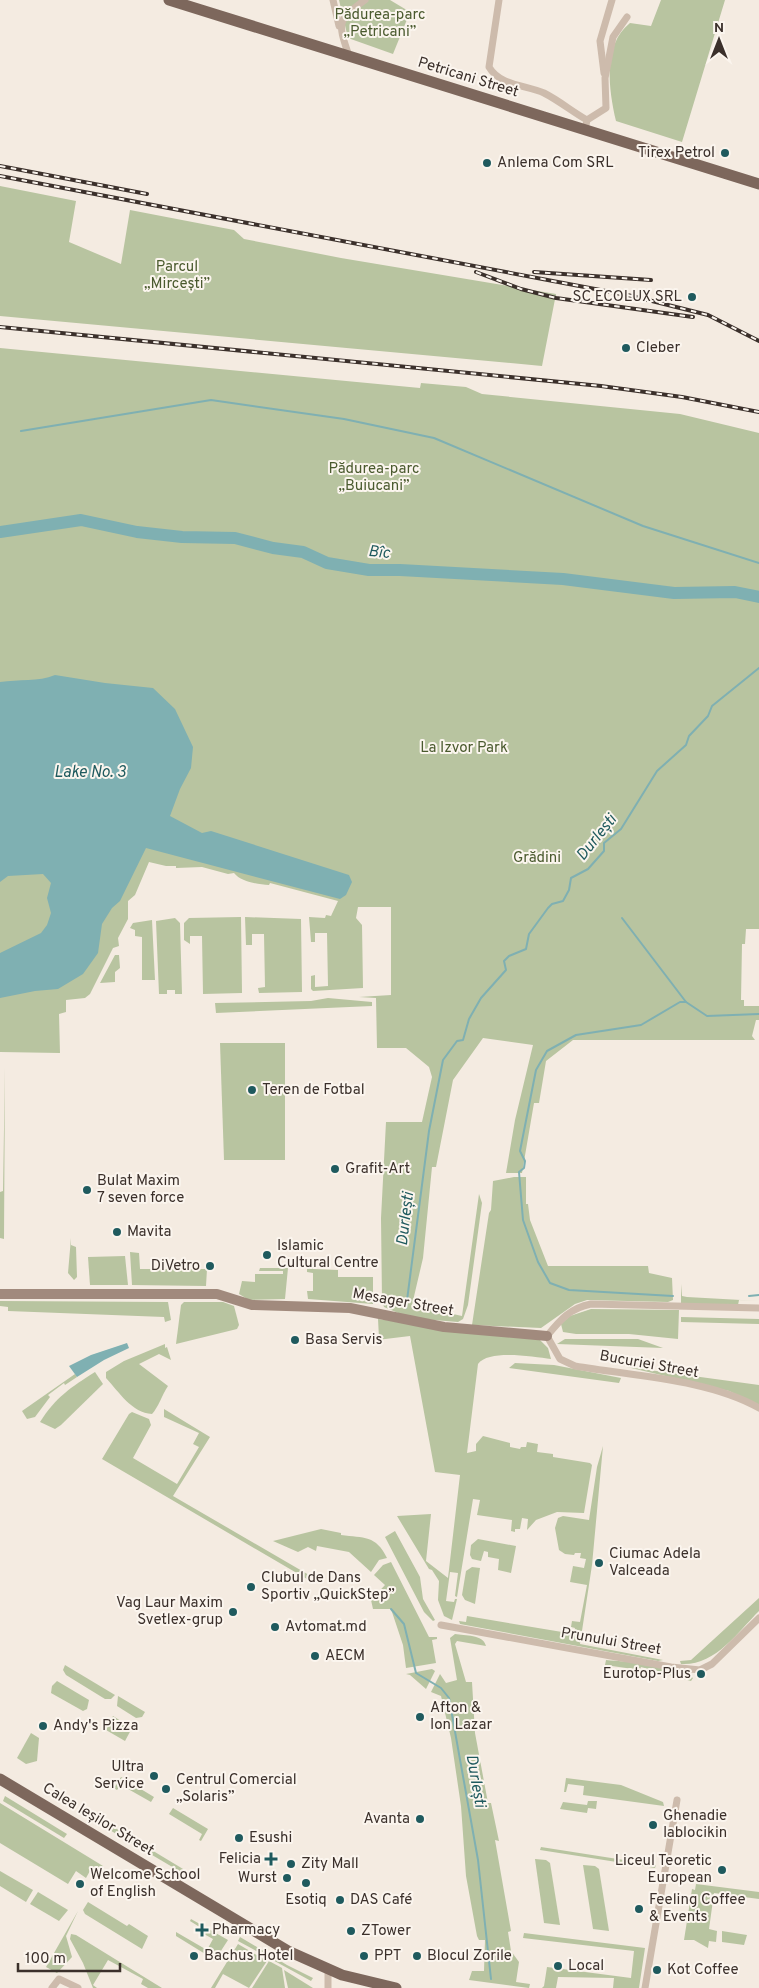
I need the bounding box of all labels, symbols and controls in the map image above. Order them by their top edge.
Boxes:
park label: Pădurea-parc „Petricani” [334,6,426,42]
north arrow [694,15,744,65]
text: N [714,20,724,37]
street label: Petricani Street [415,54,521,102]
place label: Tirex Petrol [638,144,715,163]
marker: Tirex Petrol [719,147,731,159]
place label: Anlema Com SRL [497,154,614,173]
marker: Anlema Com SRL [481,157,493,169]
park label: Parcul „Mircești” [144,258,210,294]
place label: SC ECOLUX SRL [573,288,682,307]
marker: SC ECOLUX SRL [686,291,698,303]
place label: Cleber [636,339,681,358]
marker: Cleber [620,342,632,354]
park label: Pădurea-parc „Buiucani” [328,460,420,496]
water label: Bîc [367,542,391,564]
park label: La Izvor Park [420,739,508,758]
water label: Lake No. 3 [54,763,127,783]
water label: Durlești [572,810,622,865]
park label: Grădini [513,849,561,868]
place label: Teren de Fotbal [262,1081,365,1100]
marker: Teren de Fotbal [246,1084,258,1096]
place label: Grafit-Art [345,1160,410,1179]
marker: Grafit-Art [329,1163,341,1175]
place label: Bulat Maxim 7 seven force [97,1172,184,1208]
marker: Bulat Maxim 7 seven force [81,1184,93,1196]
water label: Durlești [393,1190,419,1247]
place label: Mavita [127,1223,171,1242]
marker: Mavita [111,1226,123,1238]
place label: Islamic Cultural Centre [277,1237,379,1273]
marker: Islamic Cultural Centre [261,1249,273,1261]
place label: DiVetro [151,1257,200,1276]
marker: DiVetro [204,1260,216,1272]
street label: Mesager Street [351,1285,455,1321]
place label: Basa Servis [305,1331,383,1350]
marker: Basa Servis [289,1334,301,1346]
street label: Bucuriei Street [598,1347,700,1383]
place label: Ciumac Adela Valceada [609,1545,701,1581]
marker: Ciumac Adela Valceada [593,1557,605,1569]
place label: Clubul de Dans Sportiv „QuickStep” [261,1569,395,1605]
marker: Clubul de Dans Sportiv „QuickStep” [245,1581,257,1593]
place label: Vag Laur Maxim Svetlex-grup [116,1594,223,1630]
marker: Vag Laur Maxim Svetlex-grup [227,1606,239,1618]
place label: Avtomat.md [285,1618,367,1637]
marker: Avtomat.md [269,1621,281,1633]
street label: Prunului Street [559,1624,663,1660]
place label: AECM [325,1647,365,1666]
marker: AECM [309,1650,321,1662]
place label: Eurotop-Plus [603,1665,691,1684]
marker: Eurotop-Plus [695,1668,707,1680]
place label: Afton & Ion Lazar [430,1699,492,1735]
marker: Afton & Ion Lazar [414,1711,426,1723]
place label: Andy's Pizza [53,1717,138,1736]
marker: Andy's Pizza [37,1720,49,1732]
water label: Durlești [460,1753,490,1810]
place label: Ultra Service [94,1758,144,1794]
marker: Ultra Service [148,1770,160,1782]
place label: Centrul Comercial „Solaris” [176,1771,297,1807]
street label: Calea Ieșilor Street [39,1779,157,1861]
marker: Centrul Comercial „Solaris” [160,1783,172,1795]
place label: Ghenadie Iablocikin [663,1807,727,1843]
place label: Avanta [363,1810,410,1829]
marker: Avanta [414,1813,426,1825]
marker: Ghenadie Iablocikin [647,1819,659,1831]
place label: Esushi [249,1829,292,1848]
marker: Esushi [233,1832,245,1844]
place label: Felicia [219,1850,261,1869]
place label: Liceul Teoretic European [615,1852,712,1888]
marker: Felicia [265,1853,277,1865]
place label: Zity Mall [301,1855,359,1874]
marker: Zity Mall [285,1858,297,1870]
marker: Liceul Teoretic European [716,1864,728,1876]
place label: Welcome School of English [90,1866,201,1902]
place label: Wurst [238,1869,277,1888]
marker: Wurst [281,1872,293,1884]
marker: Esotiq [300,1877,312,1889]
marker: Welcome School of English [74,1878,86,1890]
place label: Esotiq [285,1891,327,1910]
place label: DAS Café [350,1891,412,1910]
place label: Feeling Coffee & Events [649,1891,746,1927]
marker: DAS Café [334,1894,346,1906]
marker: Feeling Coffee & Events [633,1903,645,1915]
place label: Pharmacy [212,1921,280,1940]
place label: ZTower [361,1922,411,1941]
marker: Pharmacy [196,1924,208,1936]
marker: ZTower [345,1925,357,1937]
scale bar [18,1940,120,1972]
place label: Bachus Hotel [204,1947,293,1966]
place label: PPT [374,1947,401,1966]
place label: Blocul Zorile [427,1947,512,1966]
text: 100 m [25,1950,66,1969]
marker: Bachus Hotel [188,1950,200,1962]
marker: PPT [358,1950,370,1962]
marker: Blocul Zorile [411,1950,423,1962]
place label: Local [568,1957,604,1976]
marker: Local [552,1960,564,1972]
place label: Kot Coffee [667,1961,739,1980]
marker: Kot Coffee [651,1964,663,1976]

